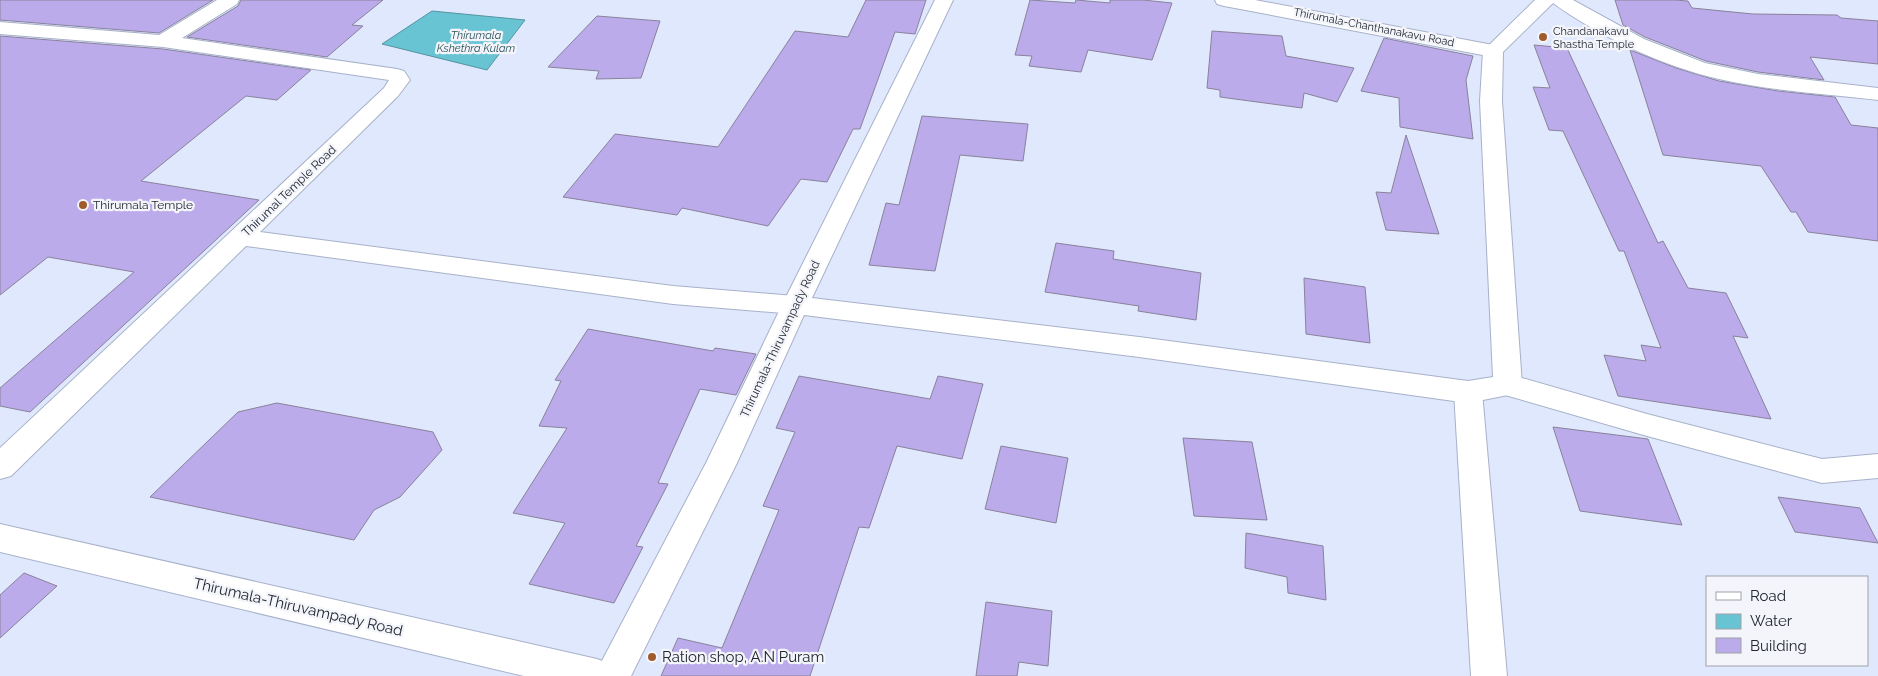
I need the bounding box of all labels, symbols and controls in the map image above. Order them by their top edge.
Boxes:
street label: Thirumala-Chanthanakavu Road [1292,5,1456,50]
place label: Chandanakavu Shastha Temple [1553,25,1635,51]
water label: Thirumala Kshethra Kulam [437,29,516,55]
marker: Chandanakavu Shastha Temple [1537,31,1549,43]
street label: Thirumal Temple Road [239,143,339,239]
place label: Thirumala Temple [93,198,193,212]
marker: Thirumala Temple [77,199,89,211]
street label: Thirumala-Thiruvampady Road [737,258,823,420]
street label: Thirumala-Thiruvampady Road [192,574,404,640]
legend [1706,576,1868,666]
text: Road [1750,587,1786,605]
text: Water [1750,612,1793,630]
text: Building [1750,637,1807,655]
place label: Ration shop, A.N Puram [662,648,824,666]
marker: Ration shop, A.N Puram [646,651,658,663]

